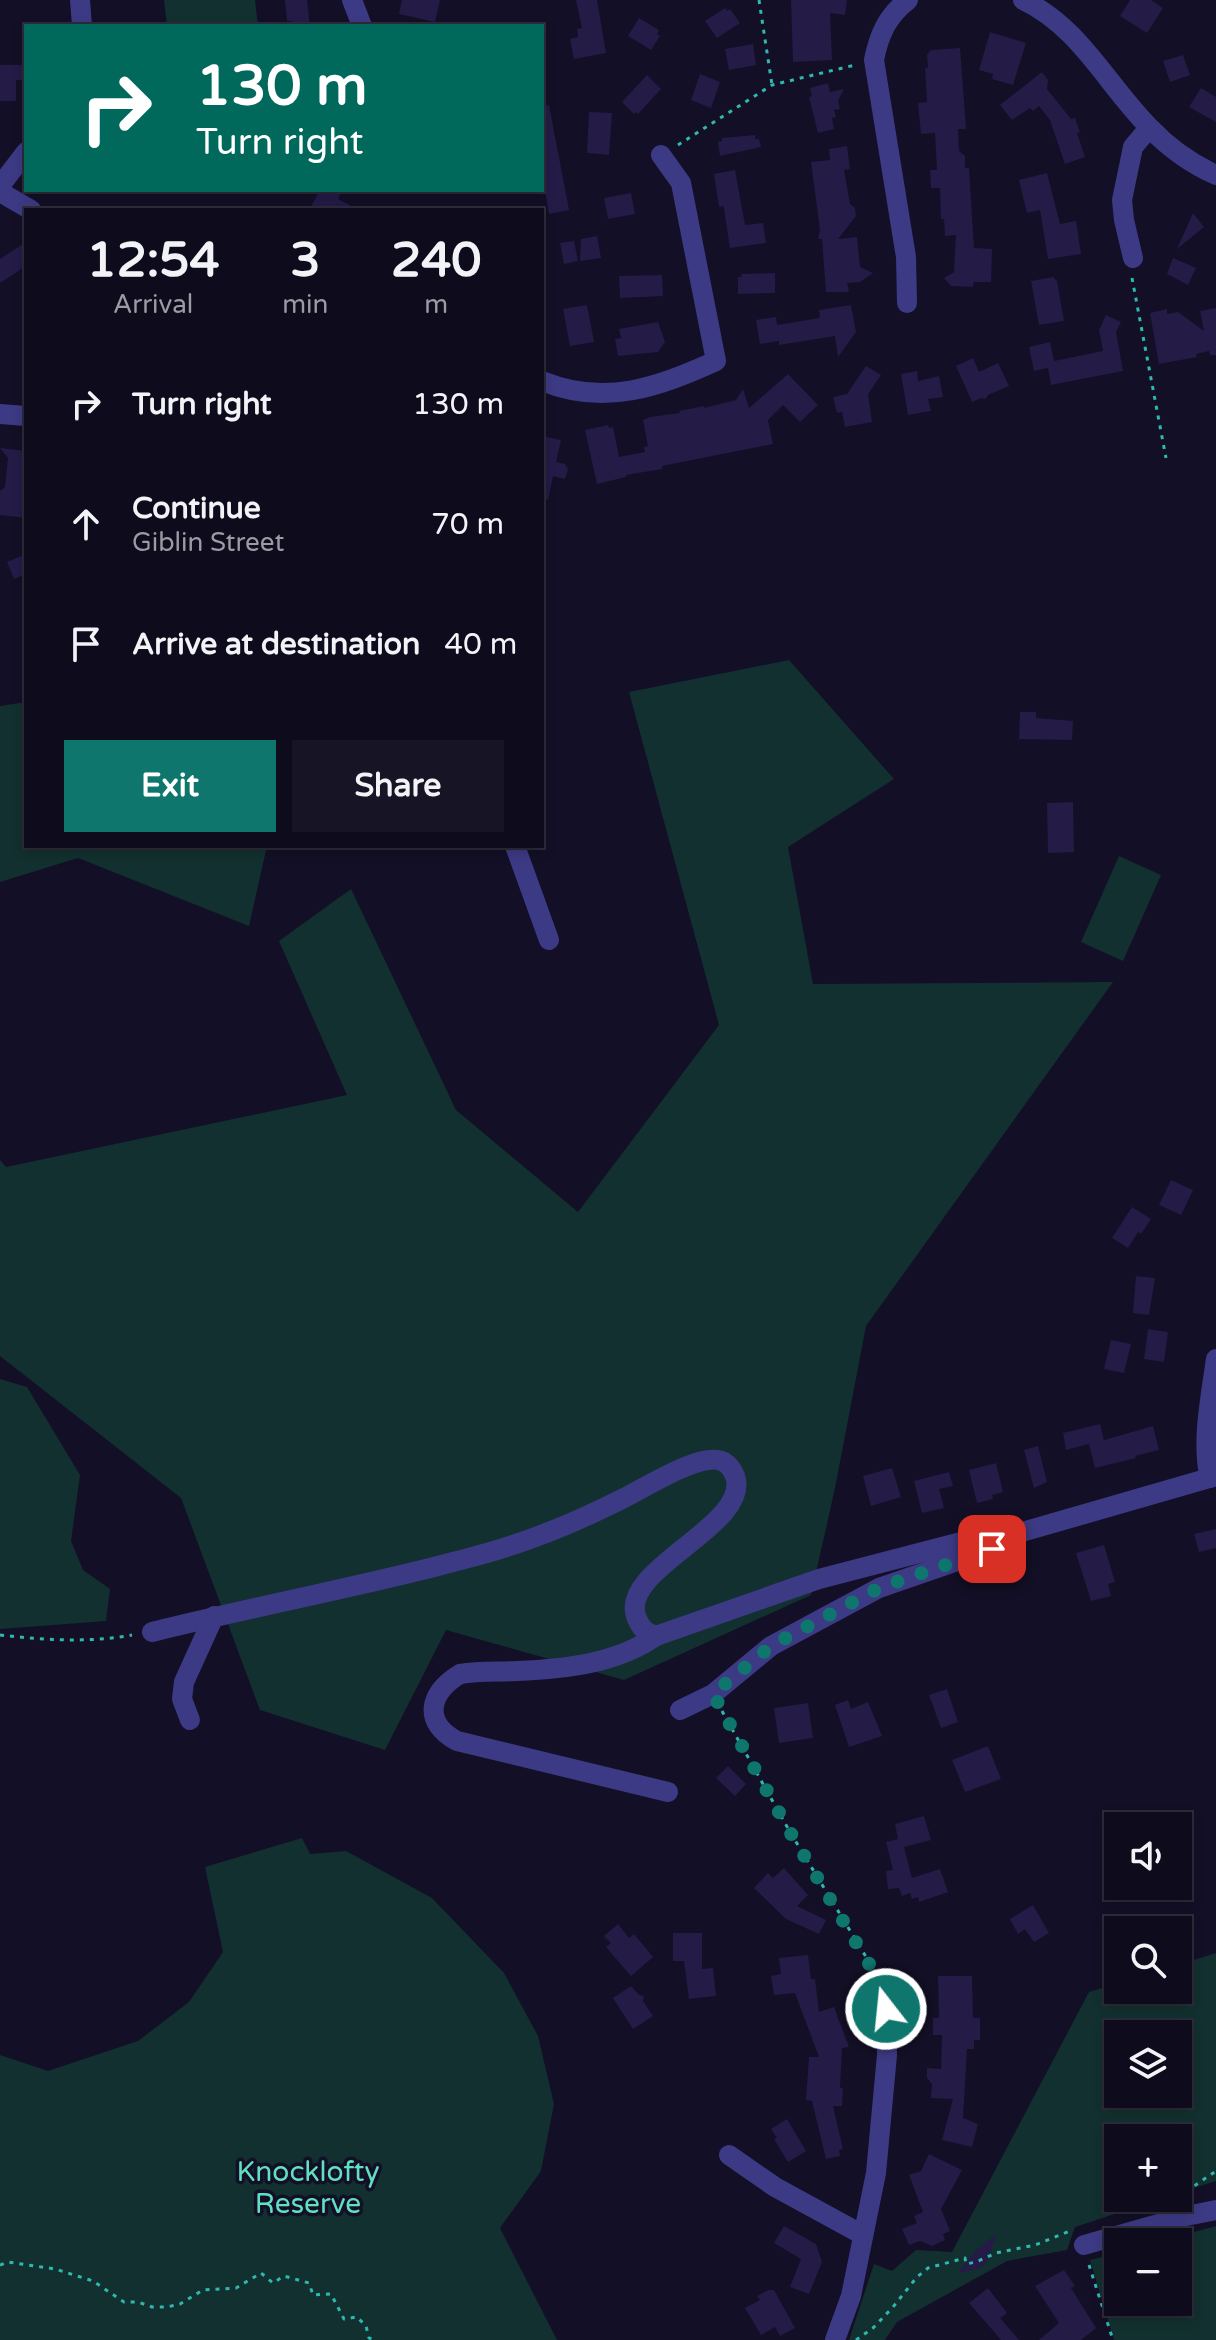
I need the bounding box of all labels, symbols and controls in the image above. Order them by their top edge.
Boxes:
text: 130 m [196,53,367,120]
icon: right [64,56,168,160]
text: Turn right [196,121,363,164]
text: 12:54 [87,232,220,290]
text: 3 [290,232,320,290]
text: 240 [391,232,481,290]
text: Arrival [113,289,193,320]
text: min [282,289,328,320]
text: m [424,289,448,320]
icon: right [64,382,108,426]
text: Turn right [132,386,272,423]
text: 130 m [412,386,504,423]
text: Continue [132,490,261,527]
icon: ahead [64,502,108,546]
text: 70 m [431,506,504,543]
text: Giblin Street [132,527,284,558]
icon: arrive [64,622,108,666]
text: Arrive at destination [132,626,420,663]
text: 40 m [444,626,517,663]
button: Exit [64,740,276,832]
button: Share [292,740,504,832]
pin [958,1515,1026,1583]
icon: arrive [970,1527,1014,1571]
map controls [1104,1812,1192,2316]
button: sound [1104,1812,1192,1900]
button: search [1104,1916,1192,2004]
position arrow [844,1967,928,2051]
button: layers [1104,2020,1192,2108]
button: + [1104,2124,1192,2212]
park label: Knocklofty Reserve [237,2155,379,2221]
button: − [1104,2228,1192,2316]

